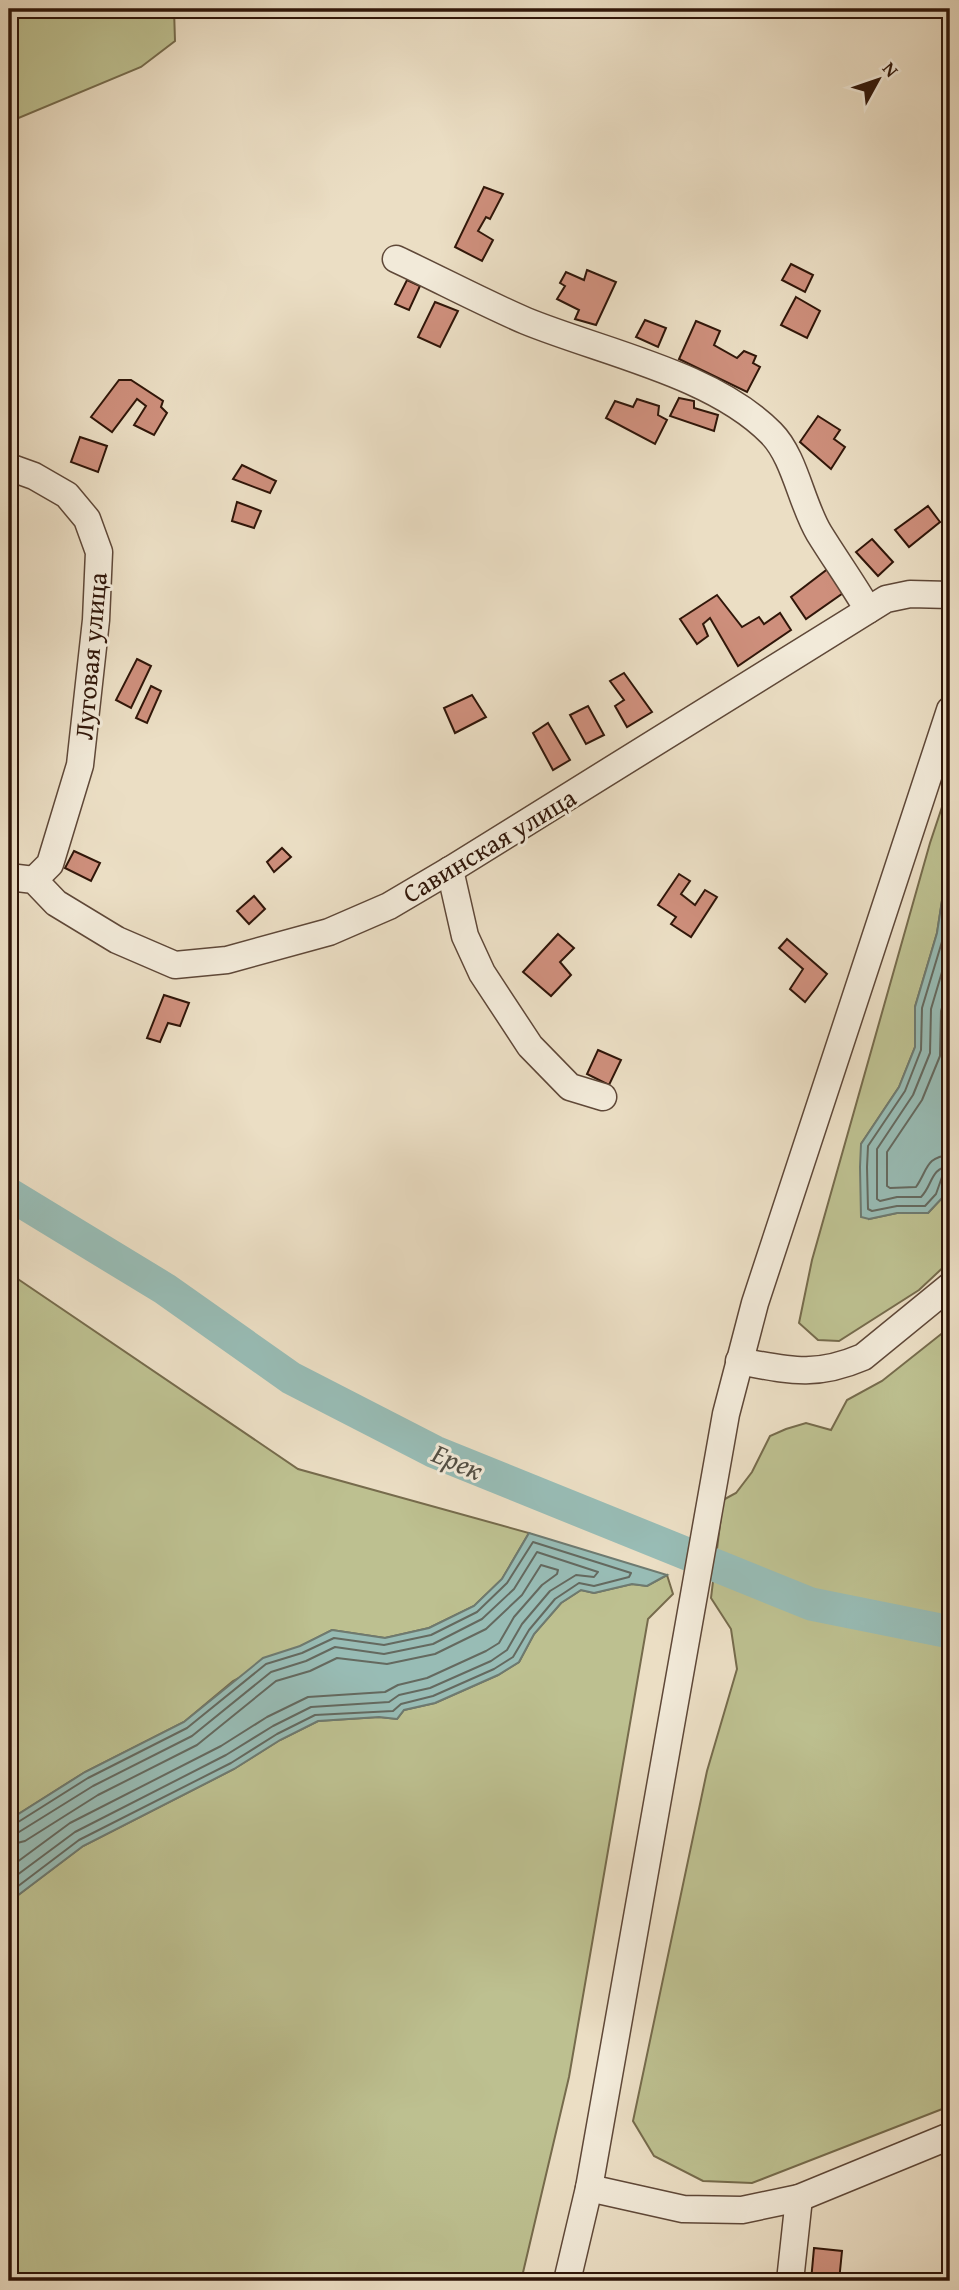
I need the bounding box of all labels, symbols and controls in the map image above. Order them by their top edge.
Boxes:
north arrow [844,46,914,116]
text: N [876,55,906,83]
street label: Луговая улица [63,570,117,741]
street label: Савинская улица [395,777,584,912]
water label: Ерек [425,1432,490,1490]

